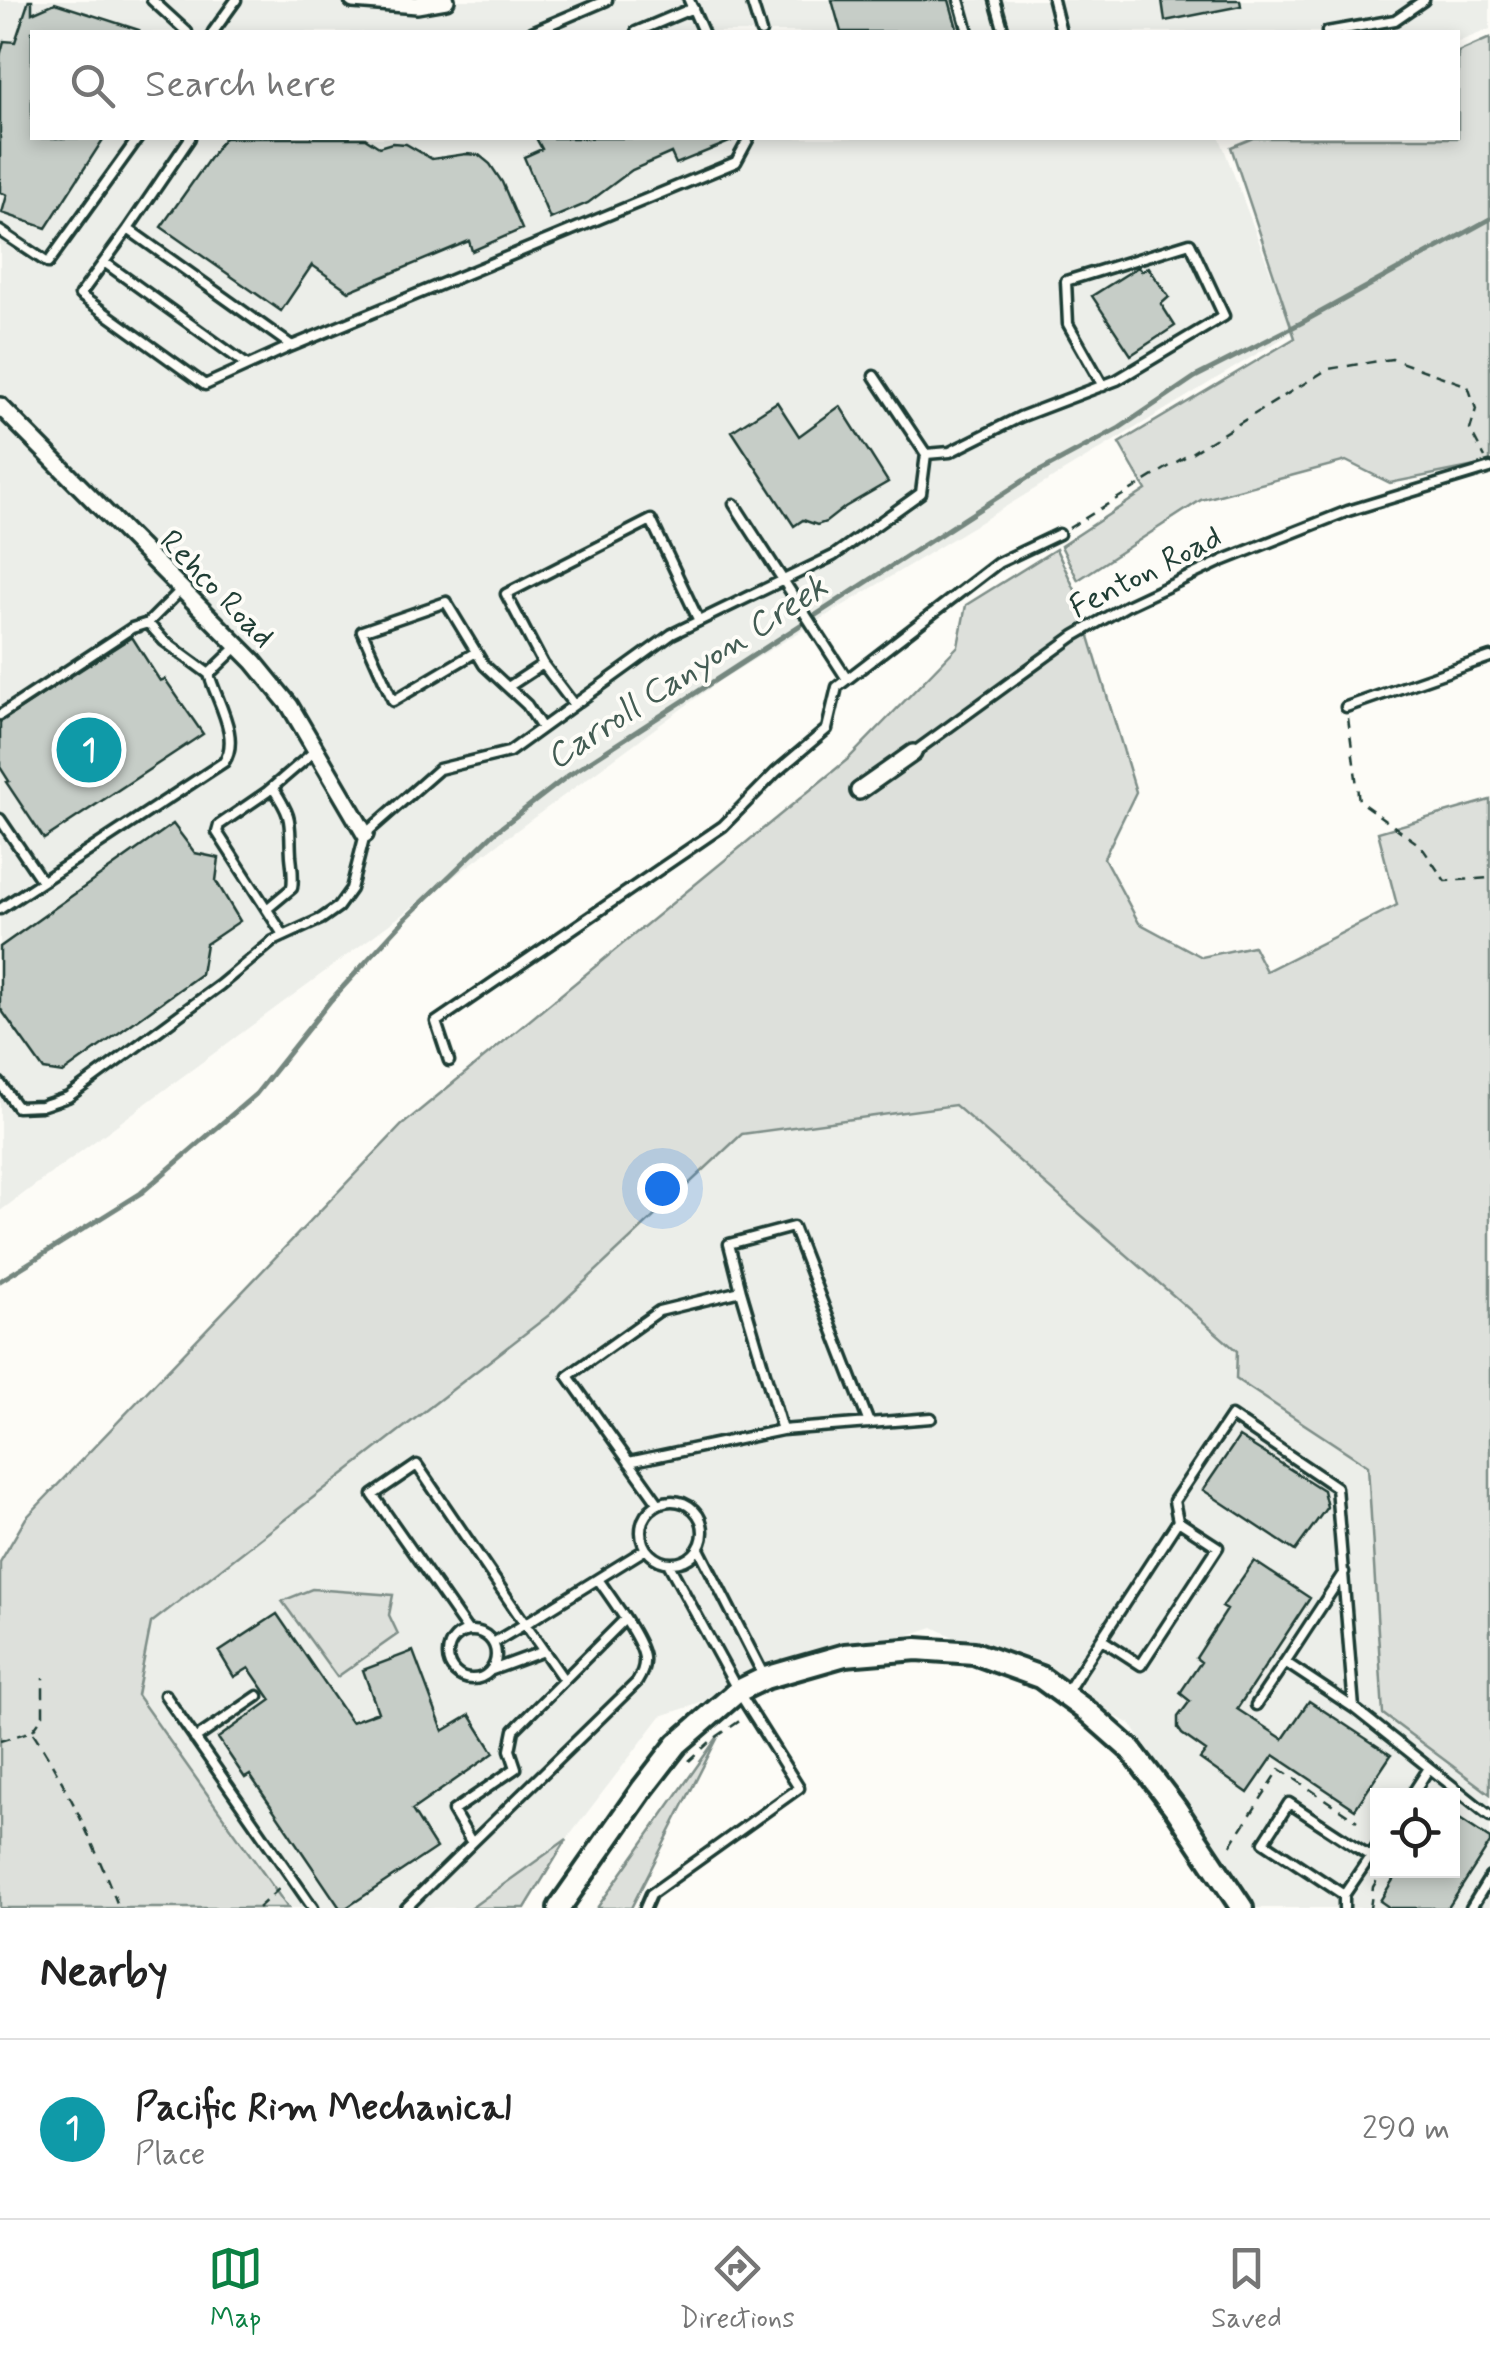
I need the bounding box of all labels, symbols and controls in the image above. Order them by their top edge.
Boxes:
search box [30,30,1460,140]
icon: search [65,58,120,113]
text: Search here [145,61,336,110]
street label: Fenton Road [1063,516,1229,629]
street label: Rehco Road [150,521,283,658]
water label: Carroll Canyon Creek [538,564,837,781]
pin: 1 [56,712,122,788]
your location [637,1163,688,1214]
map controls [1370,1788,1460,1878]
button: locate [1370,1788,1460,1878]
text: Nearby [40,1946,168,2001]
text: Pacific Rim Mechanical [135,2084,511,2133]
text: 1 [65,2108,80,2150]
text: 290 m [1362,2108,1450,2150]
text: Place [135,2133,205,2175]
tab: Map [208,2241,263,2338]
tab: Directions [680,2241,795,2338]
tab: Saved [1211,2241,1282,2338]

